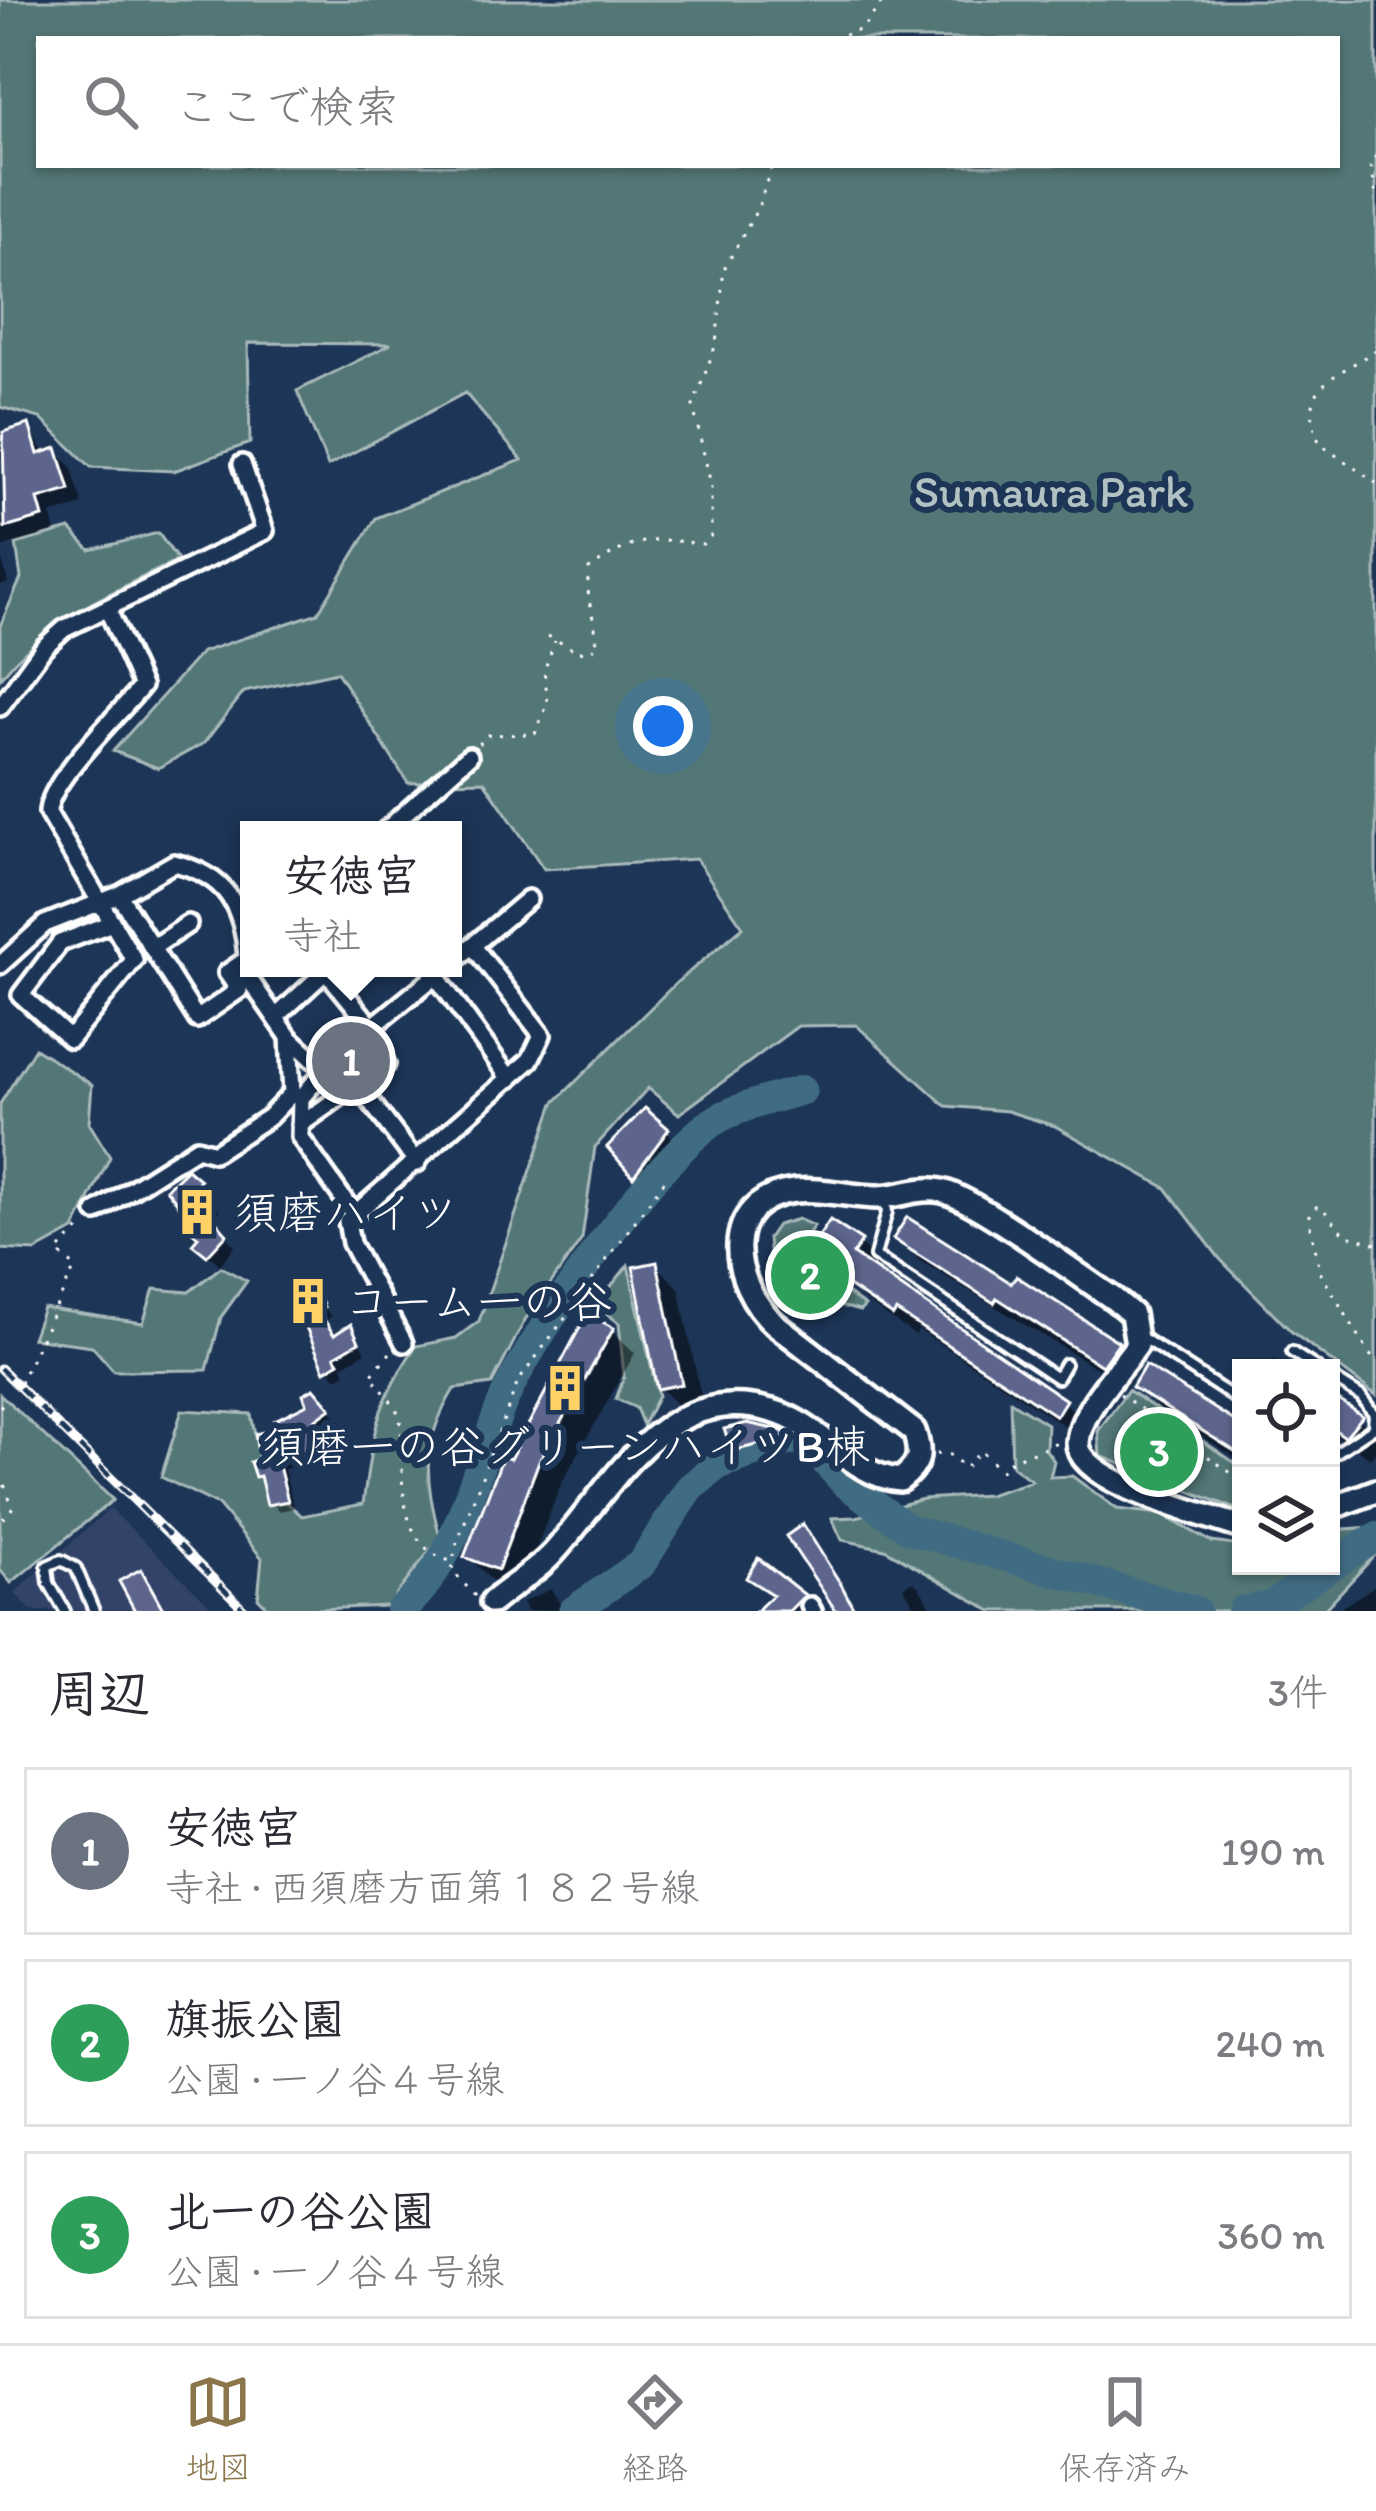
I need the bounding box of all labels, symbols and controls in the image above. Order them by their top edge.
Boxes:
search box [36,36,1340,168]
icon: search [78,69,144,135]
text: ここで検索 [174,79,399,133]
park label: Sumaura Park [914,464,1188,518]
your location [633,696,693,756]
popup [240,821,462,977]
text: 安徳宮 [283,848,419,902]
text: 寺社 [283,912,362,959]
pin: 1 [312,1016,390,1106]
place label: 須磨ハイツ [233,1185,458,1239]
building icon: 須磨ハイツ [172,1187,222,1237]
pin: 2 [771,1230,849,1320]
place label: コーム一の谷 [344,1274,612,1328]
building icon: コーム一の谷 [283,1276,333,1326]
map controls [1232,1359,1340,1575]
button: locate [1232,1359,1340,1467]
building icon: 須磨一の谷グリーンハイツB棟 [540,1363,590,1413]
pin: 3 [1120,1407,1198,1497]
place label: 須磨一の谷グリーンハイツB棟 [260,1419,870,1473]
button: layers [1232,1467,1340,1575]
text: 周辺 [48,1663,150,1724]
text: 3件 [1268,1669,1328,1716]
text: 安徳宮 [165,1800,300,1854]
text: 1 [81,1828,99,1875]
text: 190 m [1221,1828,1325,1875]
text: 寺社 · 西須磨方面第１８２号線 [165,1864,699,1911]
text: 旗振公園 [165,1992,345,2046]
text: 2 [80,2020,100,2067]
text: 240 m [1215,2020,1325,2067]
text: 公園 · 一ノ谷４号線 [165,2056,504,2103]
text: 北一の谷公園 [165,2184,435,2238]
text: 3 [79,2212,101,2259]
text: 360 m [1218,2212,1325,2259]
text: 公園 · 一ノ谷４号線 [165,2248,504,2295]
tab: 地図 [185,2369,251,2489]
tab: 経路 [622,2369,688,2489]
tab: 保存済み [1059,2369,1191,2489]

